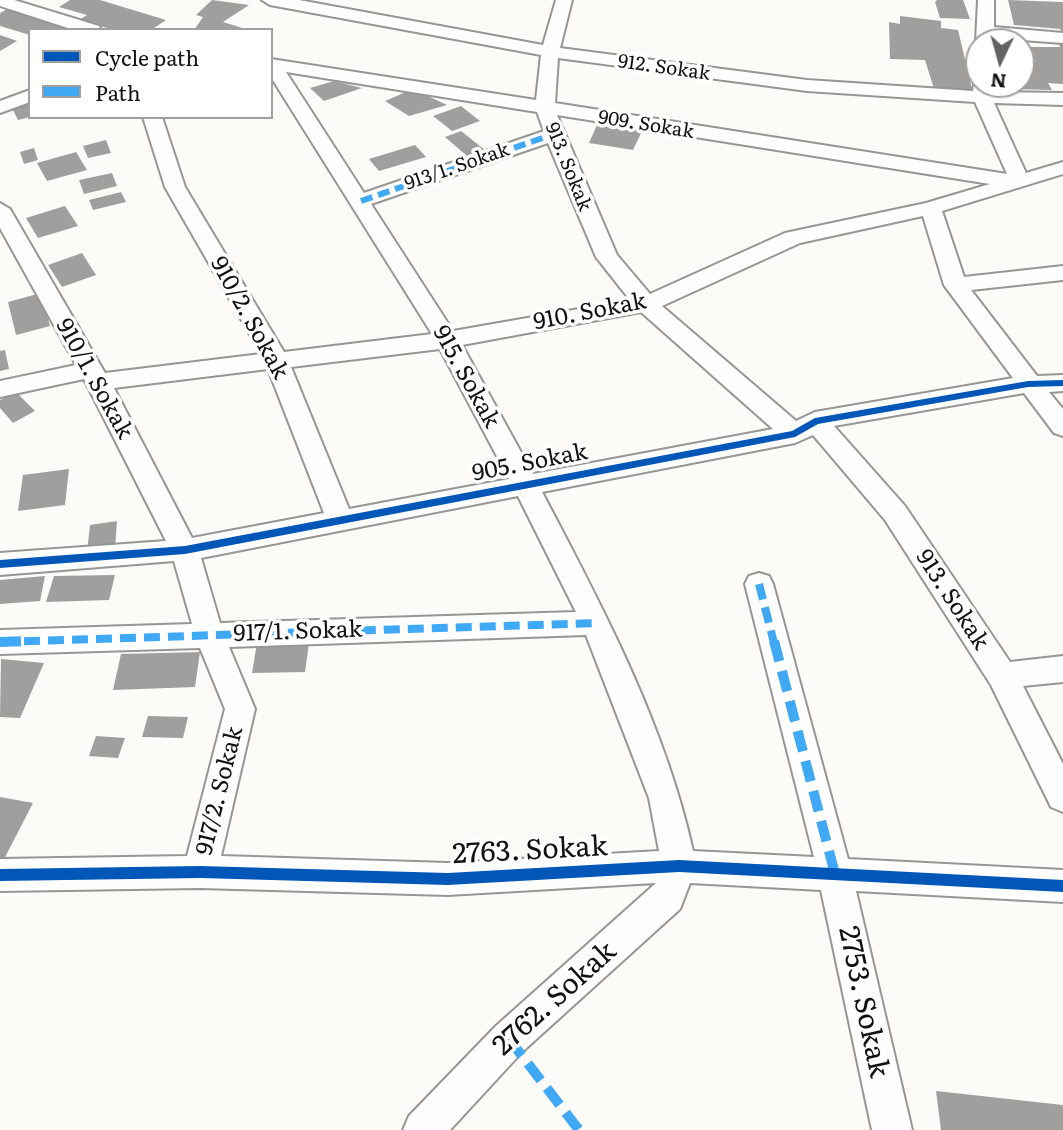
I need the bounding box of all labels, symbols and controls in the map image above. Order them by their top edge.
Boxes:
legend [28,28,273,119]
north arrow [965,28,1035,98]
text: Cycle path [95,41,199,72]
street label: 912. Sokak [616,50,712,86]
text: N [989,67,1008,97]
text: Path [95,76,141,107]
street label: 909. Sokak [597,106,695,144]
street label: 913. Sokak [540,119,596,215]
street label: 913/1. Sokak [402,138,512,196]
street label: 910/2. Sokak [204,252,294,384]
street label: 910. Sokak [531,288,649,336]
street label: 910/1. Sokak [50,314,138,444]
street label: 915. Sokak [427,321,505,433]
street label: 905. Sokak [470,438,590,488]
street label: 913. Sokak [910,545,994,655]
street label: 917/1. Sokak [233,616,363,648]
street label: 917/2. Sokak [191,724,249,858]
street label: 2763. Sokak [452,830,608,872]
street label: 2753. Sokak [831,923,895,1081]
street label: 2762. Sokak [486,935,624,1063]

